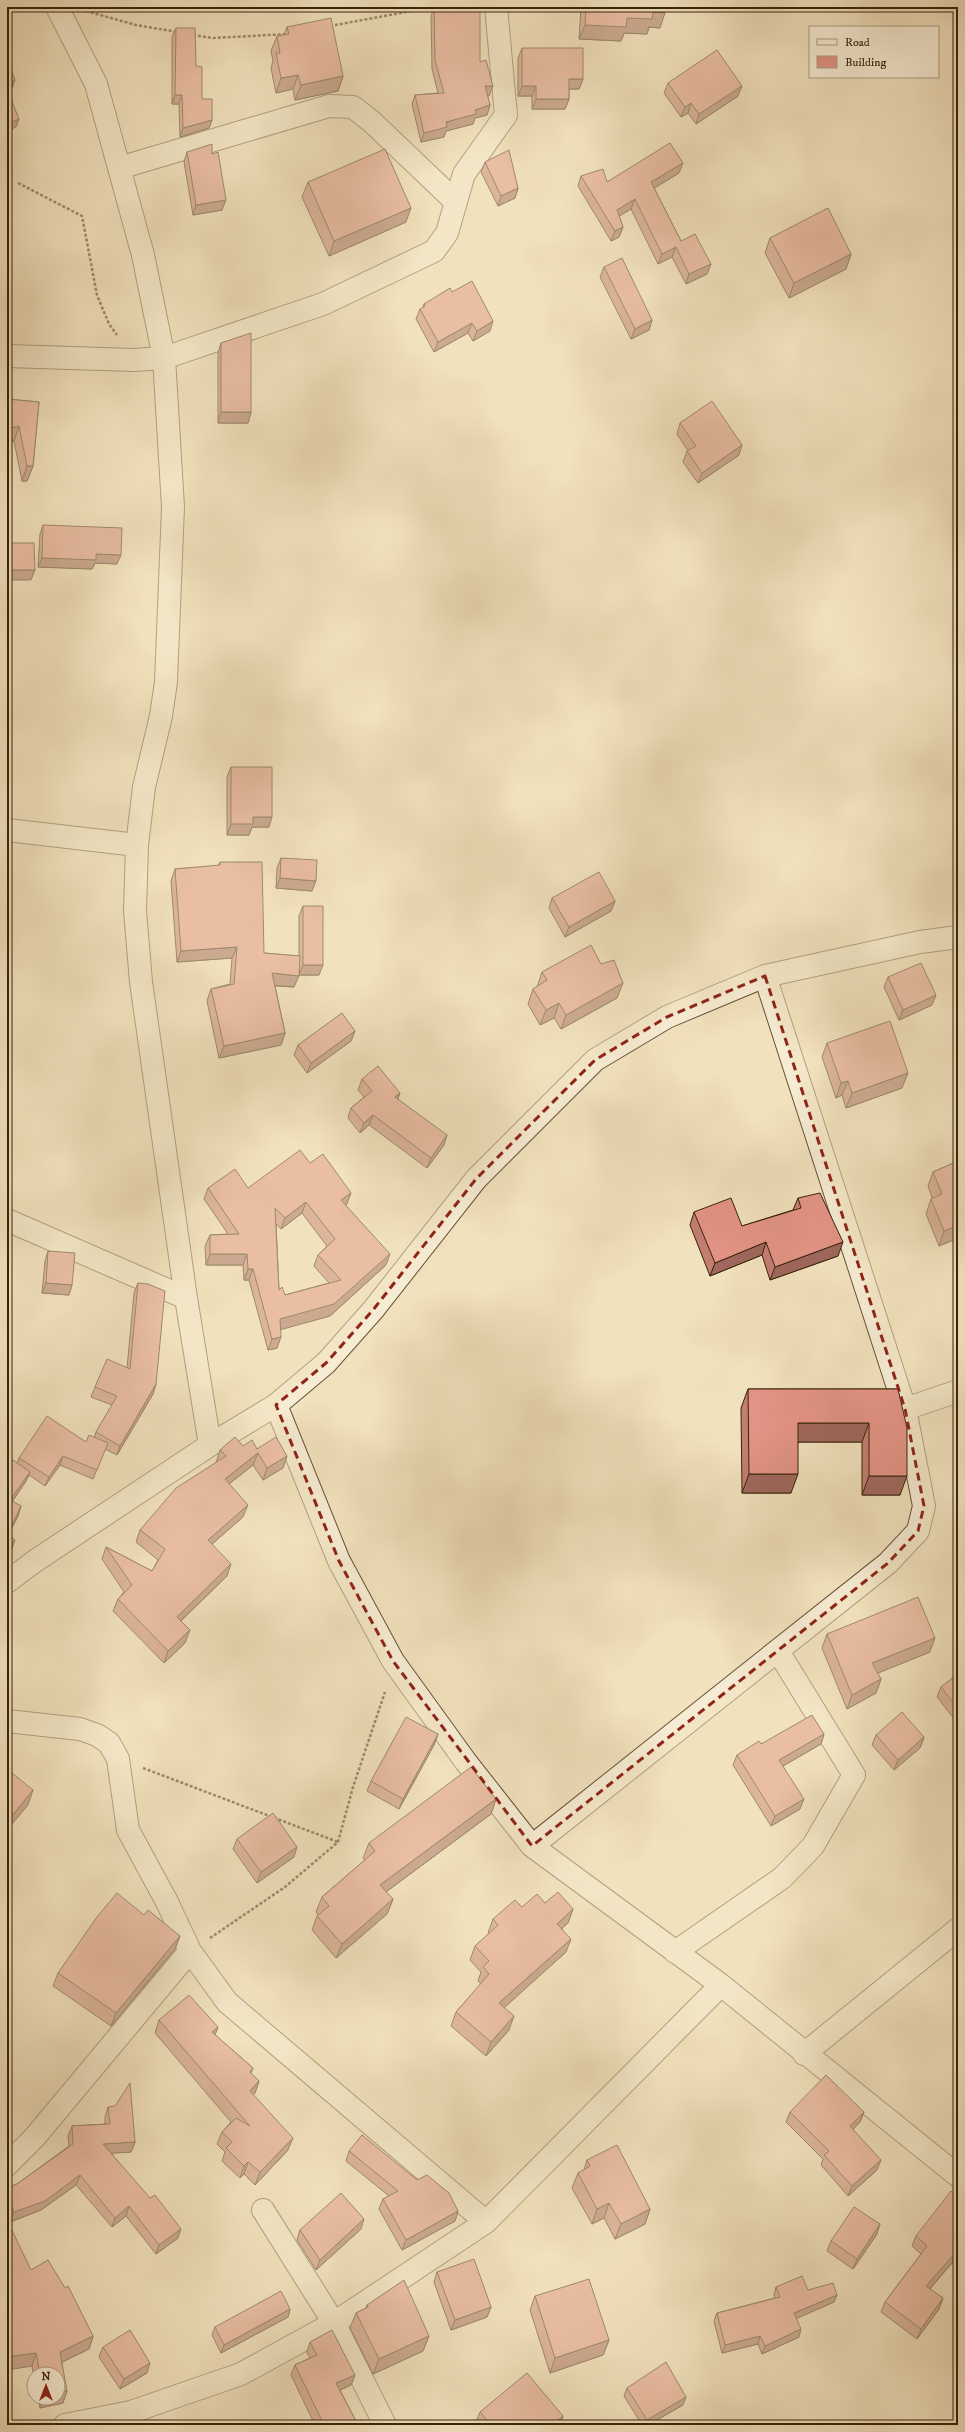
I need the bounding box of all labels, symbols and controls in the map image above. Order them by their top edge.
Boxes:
legend [809,26,939,78]
text: Road [845,35,870,50]
text: Building [845,55,886,70]
north arrow [26,2366,66,2406]
text: N [41,2370,51,2384]

